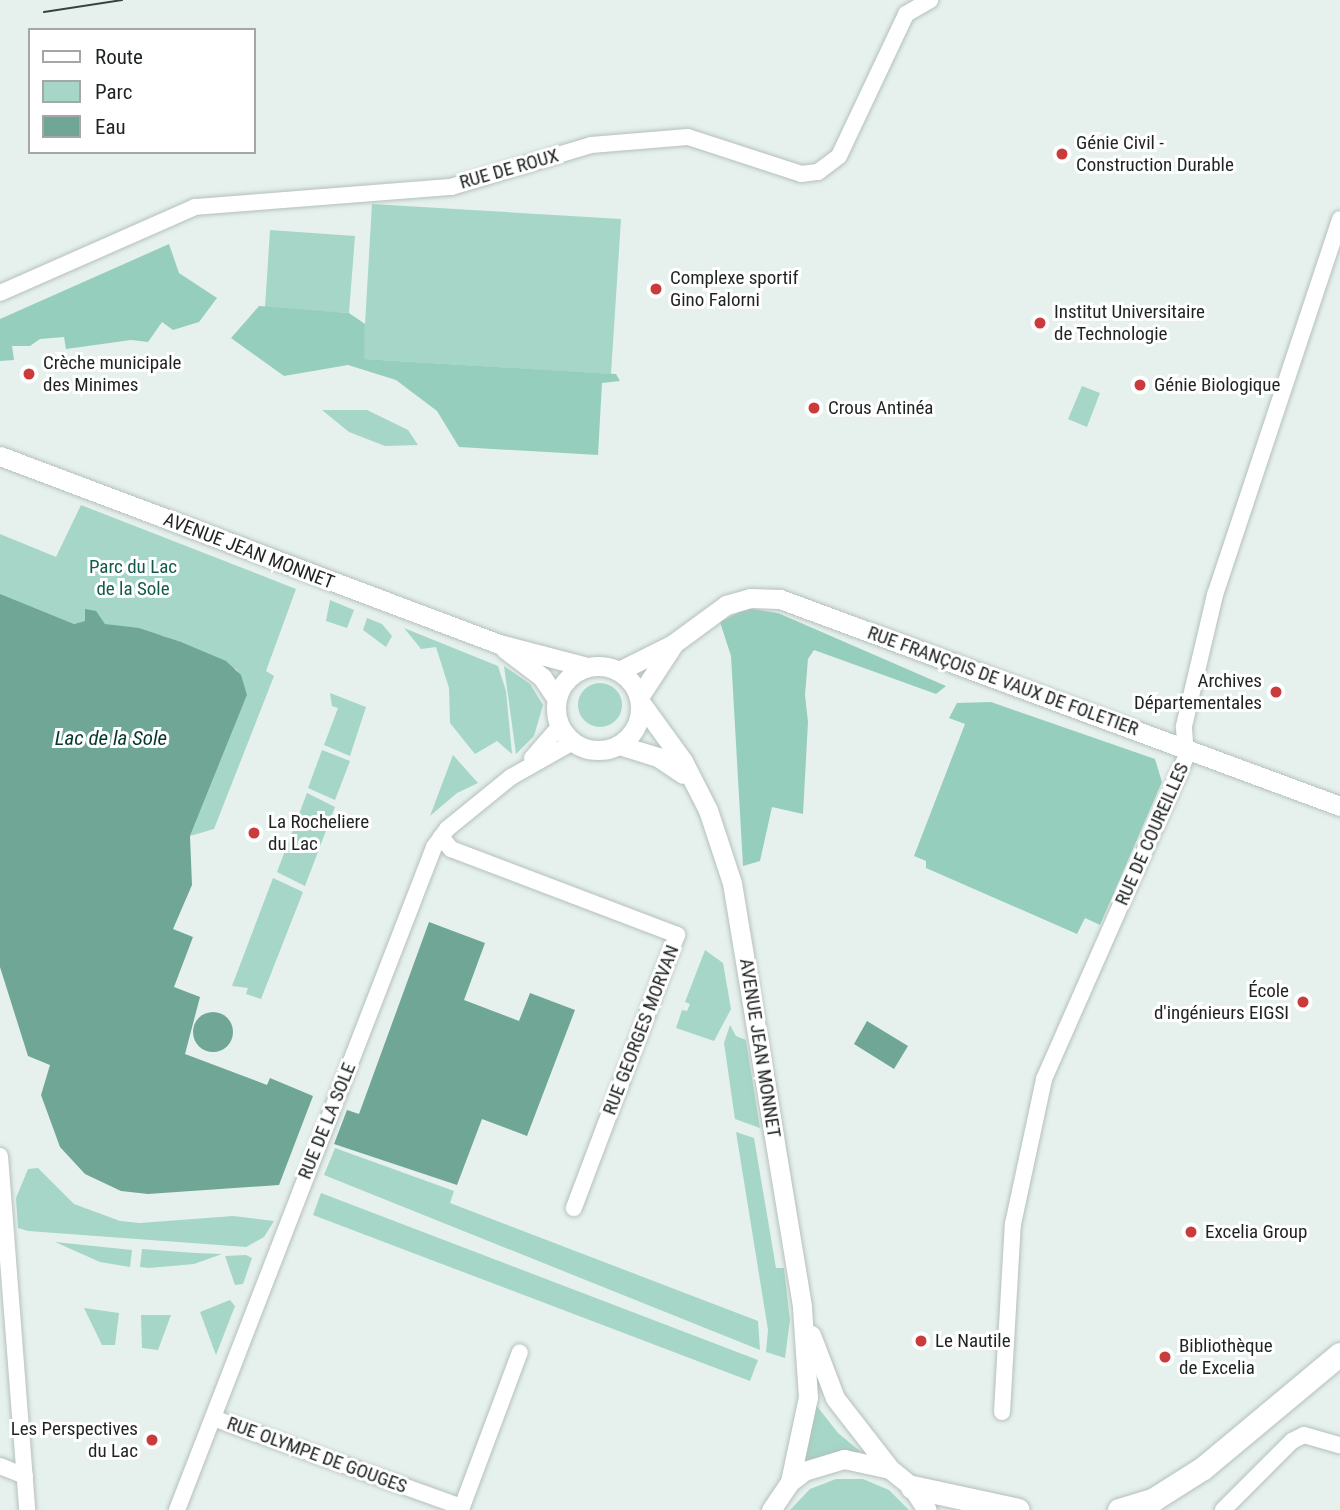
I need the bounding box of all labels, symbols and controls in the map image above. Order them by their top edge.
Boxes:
legend [28,28,256,154]
text: Route [95,45,143,69]
text: Parc [95,80,133,104]
text: Eau [95,115,126,139]
place label: Génie Civil - Construction Durable [1076,132,1234,176]
street label: RUE DE ROUX [457,144,561,194]
marker: Génie Civil - Construction Durable [1054,146,1070,162]
place label: Complexe sportif Gino Falorni [670,267,798,311]
marker: Complexe sportif Gino Falorni [648,281,664,297]
place label: Institut Universitaire de Technologie [1054,301,1205,345]
marker: Institut Universitaire de Technologie [1032,315,1048,331]
place label: Crèche municipale des Minimes [43,352,181,396]
marker: Crèche municipale des Minimes [21,366,37,382]
place label: Génie Biologique [1154,374,1280,396]
marker: Génie Biologique [1132,377,1148,393]
place label: Crous Antinéa [828,397,933,419]
marker: Crous Antinéa [806,400,822,416]
street label: AVENUE JEAN MONNET [160,508,338,594]
park label: Parc du Lac de la Sole [89,556,177,600]
street label: RUE FRANÇOIS DE VAUX DE FOLETIER [864,621,1142,741]
place label: Archives Départementales [1134,670,1262,714]
marker: Archives Départementales [1268,684,1284,700]
water label: Lac de la Sole [55,725,167,751]
street label: RUE DE COUREILLES [1110,759,1194,909]
place label: La Rocheliere du Lac [268,811,369,855]
marker: La Rocheliere du Lac [246,825,262,841]
street label: RUE GEORGES MORVAN [598,942,684,1118]
street label: AVENUE JEAN MONNET [735,957,785,1139]
place label: École d'ingénieurs EIGSI [1154,980,1289,1024]
marker: École d'ingénieurs EIGSI [1295,994,1311,1010]
street label: RUE DE LA SOLE [293,1059,361,1183]
place label: Excelia Group [1205,1221,1307,1243]
marker: Excelia Group [1183,1224,1199,1240]
place label: Le Nautile [935,1330,1011,1352]
marker: Le Nautile [913,1333,929,1349]
place label: Bibliothèque de Excelia [1179,1335,1273,1379]
marker: Bibliothèque de Excelia [1157,1349,1173,1365]
street label: RUE OLYMPE DE GOUGES [224,1412,410,1498]
place label: Les Perspectives du Lac [11,1418,138,1462]
marker: Les Perspectives du Lac [144,1432,160,1448]

